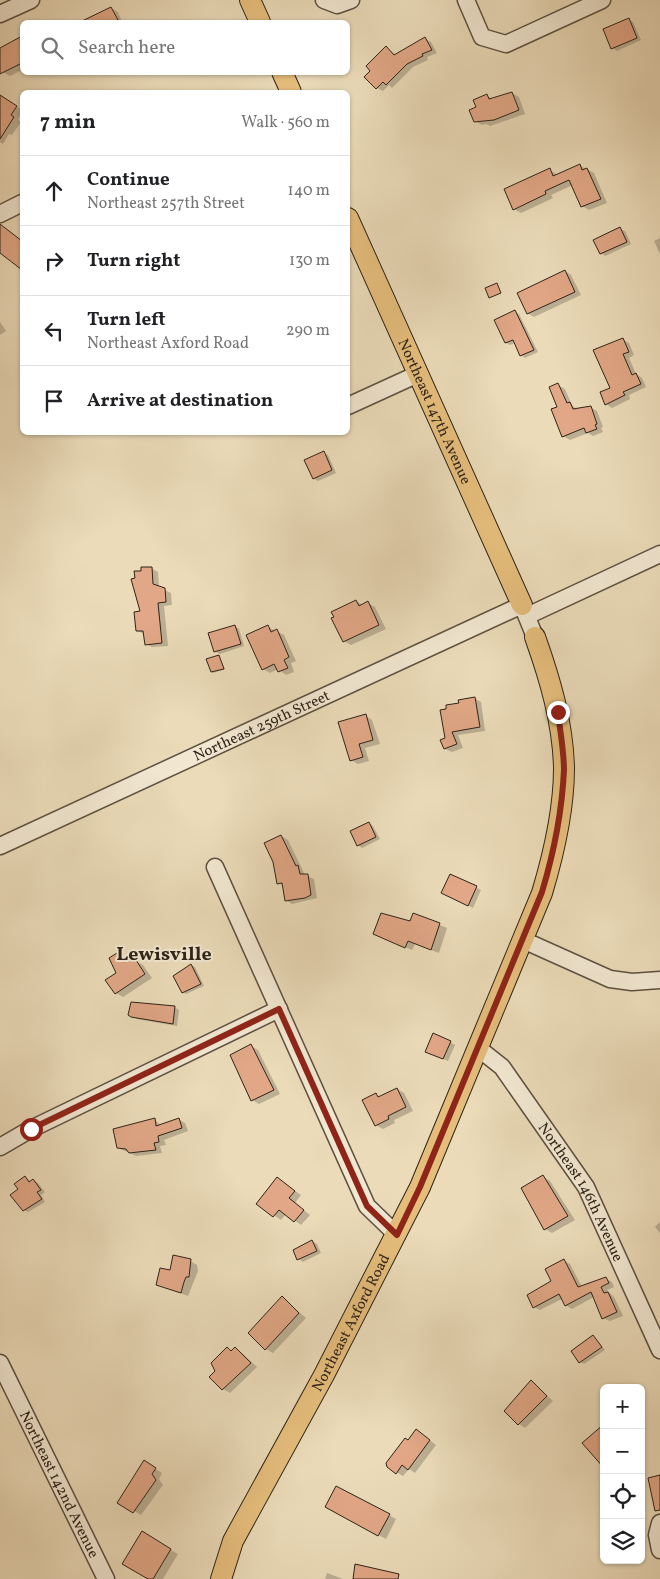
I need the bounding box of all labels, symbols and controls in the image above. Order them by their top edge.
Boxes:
search box [20,20,350,75]
icon: search [38,34,66,62]
text: Search here [78,35,175,61]
text: 7 min [40,108,96,137]
text: Walk · 560 m [241,112,330,134]
text: Continue [87,167,170,193]
icon: ahead [40,177,68,205]
text: 140 m [288,180,330,202]
text: Northeast 257th Street [87,193,245,215]
icon: right [40,247,68,275]
text: Turn right [87,248,180,274]
text: 130 m [289,250,330,272]
text: Turn left [87,307,166,333]
icon: left [40,317,68,345]
text: 290 m [286,320,330,342]
text: Northeast Axford Road [87,333,249,355]
street label: Northeast 147th Avenue [392,336,475,488]
icon: arrive [40,387,68,415]
text: Arrive at destination [87,388,273,414]
street label: Northeast 259th Street [190,686,334,767]
route end [547,701,570,724]
district label: Lewisville [116,941,212,969]
route start [20,1118,43,1141]
street label: Northeast 146th Avenue [532,1119,628,1265]
street label: Northeast Axford Road [308,1251,396,1396]
map controls [600,1384,645,1564]
button: + [600,1384,645,1429]
street label: Northeast 142nd Avenue [13,1408,103,1562]
button: − [600,1429,645,1474]
button: locate [600,1474,645,1519]
button: layers [600,1519,645,1564]

